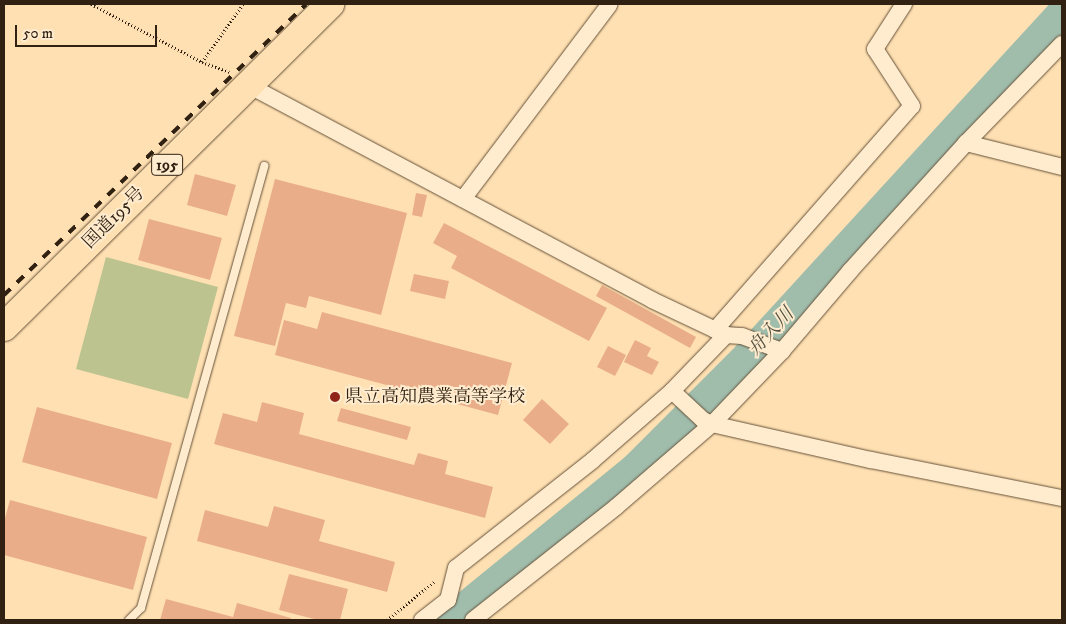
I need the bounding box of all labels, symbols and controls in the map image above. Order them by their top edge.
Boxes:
scale bar [18,15,160,47]
text: 50 m [23,24,53,43]
road number: 195 [151,152,183,178]
street label: 国道195号 [79,183,149,253]
water label: 舟入川 [743,303,799,361]
place label: 県立高知農業高等学校 [345,386,525,408]
marker: 県立高知農業高等学校 [329,391,341,403]

